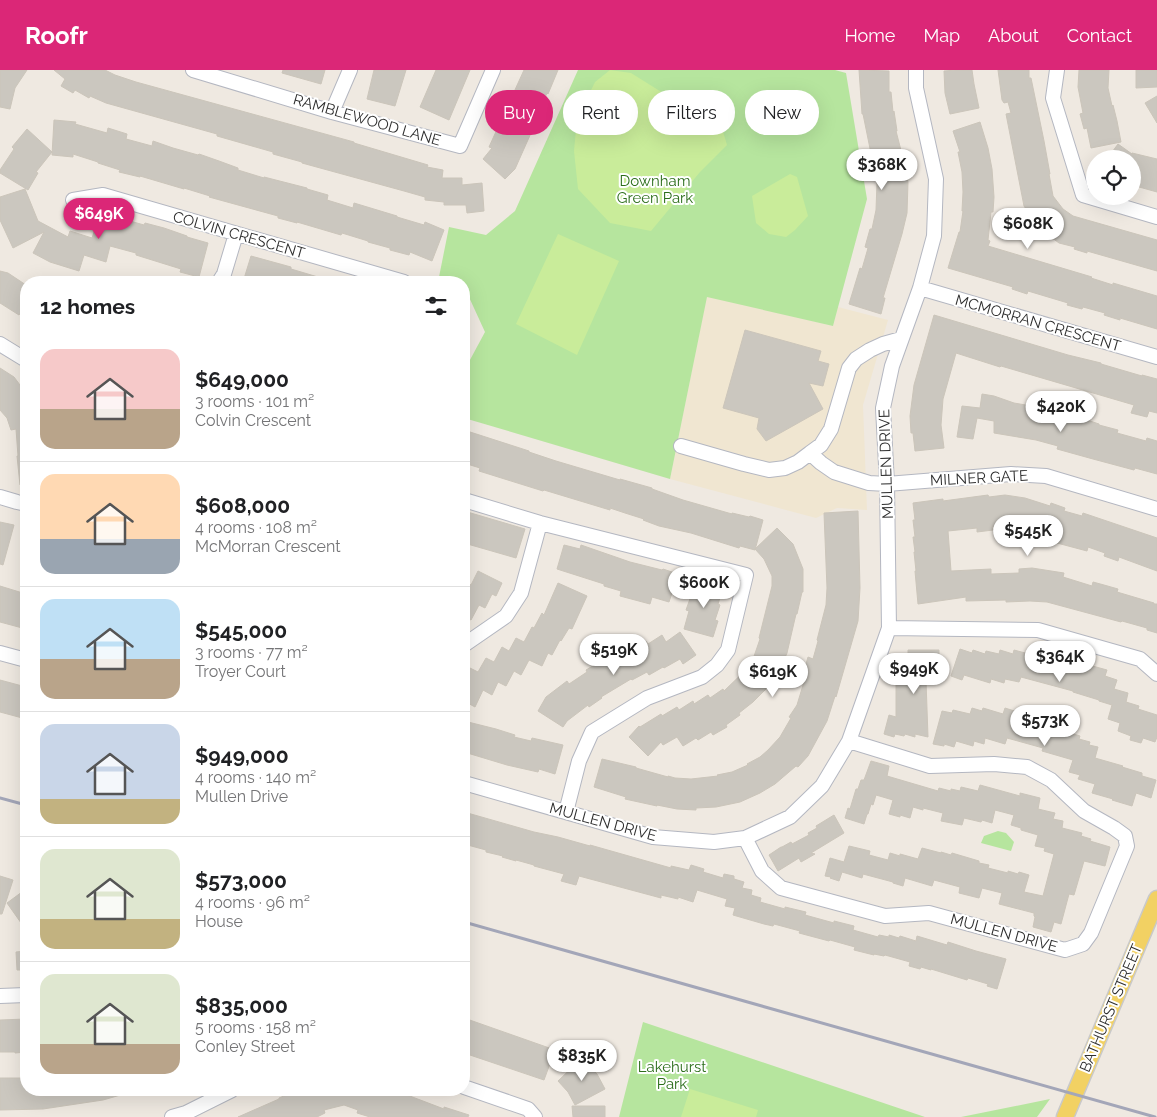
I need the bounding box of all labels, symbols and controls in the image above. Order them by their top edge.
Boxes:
text: Roofr [25,21,88,50]
text: Home [844,25,895,46]
text: Map [923,25,960,46]
text: About [988,25,1039,46]
text: Contact [1067,25,1132,46]
street label: RAMBLEWOOD LANE [291,90,443,150]
chip: Buy [485,90,553,135]
chip: Rent [563,90,638,135]
chip: Filters [648,90,735,135]
chip: New [745,90,819,135]
pin: $368K [847,148,917,191]
map controls [1086,150,1141,205]
button: locate [1086,150,1141,205]
text: $368K [857,155,907,174]
park label: Downham Green Park [617,172,693,207]
pin: $649K [64,198,134,240]
text: $649K [74,204,124,223]
street label: COLVIN CRESCENT [171,208,307,262]
pin: $608K [993,208,1063,250]
text: $608K [1003,214,1053,233]
street label: MCMORRAN CRESCENT [953,291,1123,355]
icon: filters [422,292,450,320]
text: 12 homes [40,294,135,319]
text: $649,000 [195,367,289,392]
icon: home [80,369,140,429]
pin: $420K [1026,390,1096,433]
text: 3 rooms · 101 m² [195,392,314,411]
text: $420K [1037,397,1085,416]
street label: MULLEN DRIVE [875,409,897,519]
text: Colvin Crescent [195,411,311,430]
street label: MILNER GATE [930,466,1028,490]
text: $608,000 [195,493,290,518]
icon: home [80,494,140,554]
pin: $545K [993,514,1063,557]
text: 4 rooms · 108 m² [195,518,317,537]
text: $545K [1004,521,1052,540]
text: McMorran Crescent [195,537,341,556]
pin: $600K [669,566,739,609]
text: $600K [679,573,729,592]
text: $545,000 [195,618,287,643]
icon: home [80,619,140,679]
pin: $519K [579,634,649,676]
text: $519K [590,640,638,659]
pin: $364K [1025,640,1095,683]
text: 3 rooms · 77 m² [195,643,308,662]
text: $364K [1036,647,1084,666]
pin: $949K [879,652,949,695]
pin: $619K [738,656,808,698]
text: $949K [890,659,938,678]
text: Troyer Court [195,662,286,681]
text: $619K [749,662,797,681]
pin: $573K [1010,704,1080,747]
text: $573K [1021,711,1069,730]
text: $949,000 [195,743,289,768]
icon: home [80,744,140,804]
text: 4 rooms · 140 m² [195,768,316,787]
text: Mullen Drive [195,787,288,806]
street label: MULLEN DRIVE [548,799,658,845]
text: $573,000 [195,868,287,893]
icon: home [80,869,140,929]
text: 4 rooms · 96 m² [195,893,310,912]
street label: MULLEN DRIVE [949,910,1059,956]
text: House [195,912,243,931]
street label: BATHURST STREET [1076,941,1146,1075]
text: $835,000 [195,993,288,1018]
icon: home [80,994,140,1054]
text: 5 rooms · 158 m² [195,1018,316,1037]
text: Conley Street [195,1037,295,1056]
pin: $835K [547,1040,617,1082]
text: $835K [558,1046,606,1065]
park label: Lakehurst Park [638,1058,706,1093]

